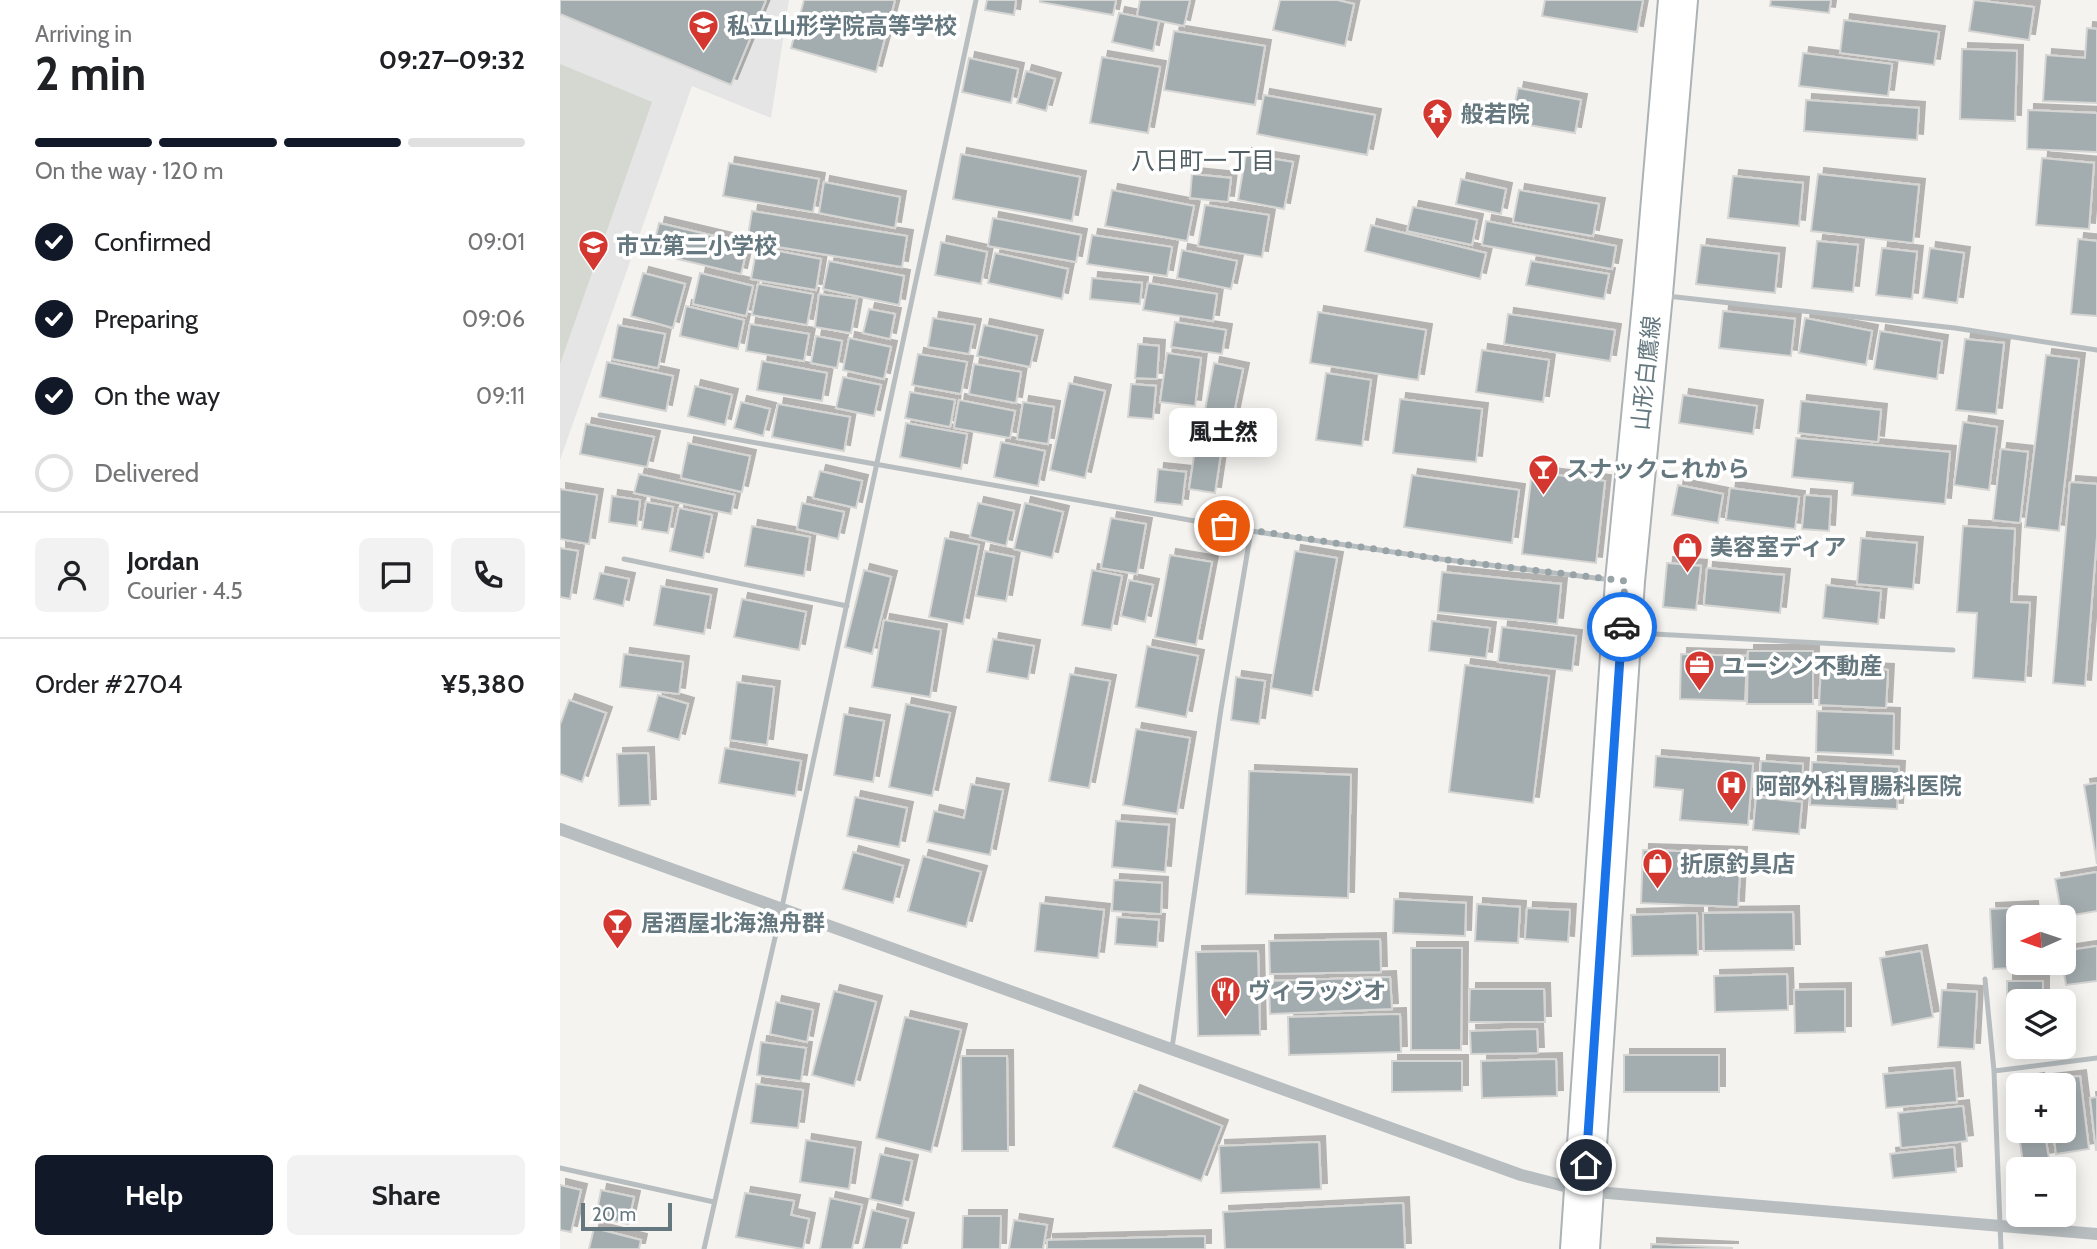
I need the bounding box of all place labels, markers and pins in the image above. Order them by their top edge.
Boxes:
school or university icon: 私立山形学院高等学校 [687,9,721,53]
place label: 私立山形学院高等学校 [727,12,957,40]
temple icon: 般若院 [1421,97,1455,141]
place label: 般若院 [1461,100,1530,128]
school or university icon: 市立第二小学校 [576,229,610,273]
place label: 市立第二小学校 [616,232,777,260]
callout: 風土然 [1170,407,1278,456]
bar icon: スナックこれから [1526,452,1560,496]
place label: スナックこれから [1566,455,1750,483]
pin [1194,496,1254,556]
shop icon: 美容室ディア [1670,530,1704,574]
place label: 美容室ディア [1710,533,1846,561]
office icon: ユーシン不動産 [1682,649,1716,693]
place label: ユーシン不動産 [1722,652,1883,680]
hospital icon: 阿部外科胃腸科医院 [1715,769,1749,813]
place label: 阿部外科胃腸科医院 [1755,772,1962,800]
shop icon: 折原釣具店 [1640,847,1674,891]
place label: 折原釣具店 [1680,850,1795,878]
bar icon: 居酒屋北海漁舟群 [601,906,635,950]
place label: 居酒屋北海漁舟群 [641,909,825,937]
restaurant icon: ヴィラッジオ [1208,974,1242,1018]
place label: ヴィラッジオ [1248,977,1386,1005]
pin [1556,1135,1616,1195]

